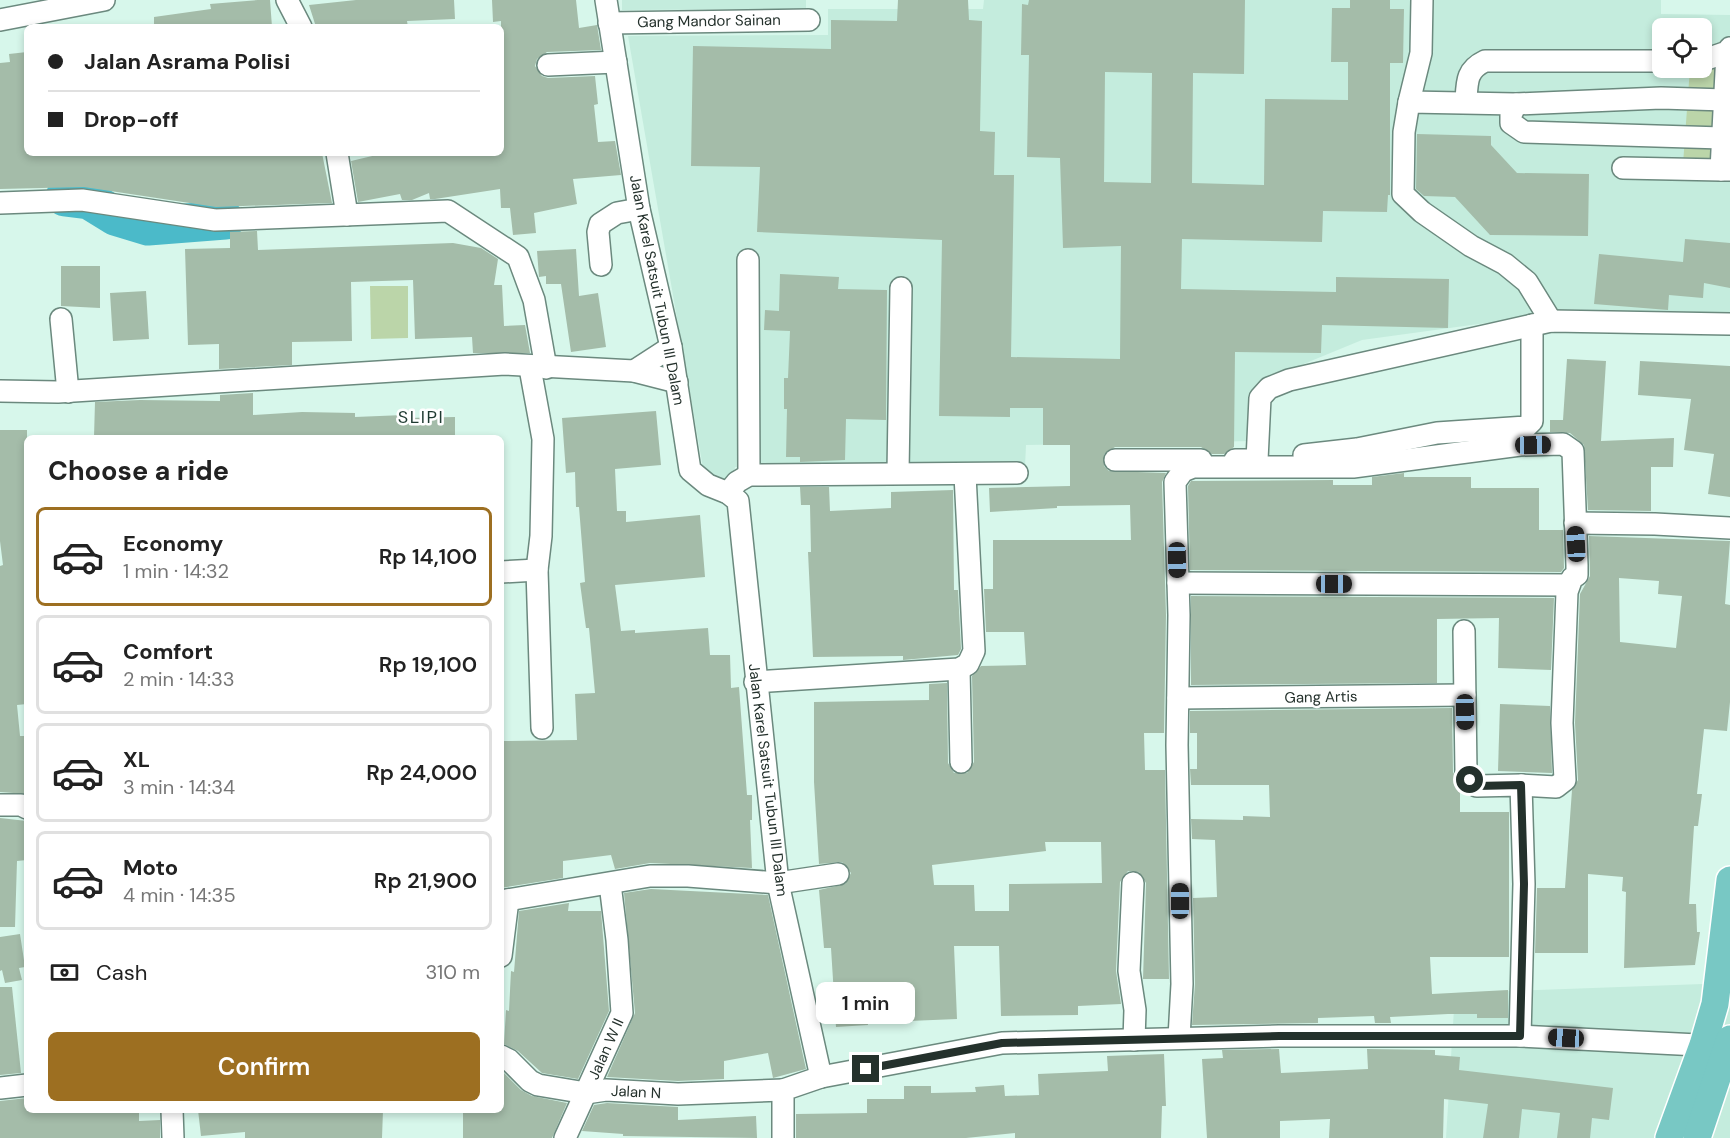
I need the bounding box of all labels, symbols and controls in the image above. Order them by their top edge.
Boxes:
street label: Gang Mandor Sainan [637,10,781,32]
map controls [1652,18,1712,78]
button: locate [1652,18,1712,78]
text: Jalan Asrama Polisi [84,47,290,76]
text: Drop-off [84,105,179,134]
street label: Jalan Karel Satsuit Tubun III Dalam [625,173,689,407]
district label: SLIPI [398,405,444,429]
car [1515,436,1551,454]
text: Choose a ride [48,453,229,488]
car [1566,526,1586,562]
text: Economy [123,529,223,558]
icon: car [51,530,105,584]
text: Rp 14,100 [379,542,477,571]
car [1168,542,1186,578]
text: 1 min · 14:32 [123,558,229,584]
car [1316,575,1352,593]
text: Comfort [123,637,213,666]
icon: car [51,638,105,692]
text: Rp 19,100 [379,650,477,679]
street label: Jalan Karel Satsuit Tubun III Dalam [744,662,792,898]
text: 2 min · 14:33 [123,666,235,692]
street label: Gang Artis [1284,686,1358,708]
car [1456,694,1474,730]
text: XL [123,745,150,774]
icon: car [51,746,105,800]
text: Rp 24,000 [366,758,477,787]
route start [1456,766,1483,793]
text: 3 min · 14:34 [123,774,235,800]
text: Moto [123,853,178,882]
icon: car [51,854,105,908]
text: Rp 21,900 [374,866,477,895]
text: 4 min · 14:35 [123,882,236,908]
car [1171,883,1189,919]
icon: cash [48,956,81,989]
text: Cash [96,958,147,987]
text: 310 m [425,959,480,985]
callout: 1 min [816,982,916,1024]
text: 1 min [842,990,889,1016]
street label: Jalan W II [584,1015,628,1083]
car [1548,1028,1584,1048]
button: Confirm [48,1032,480,1101]
route end [852,1055,879,1082]
street label: Jalan N [610,1081,662,1103]

